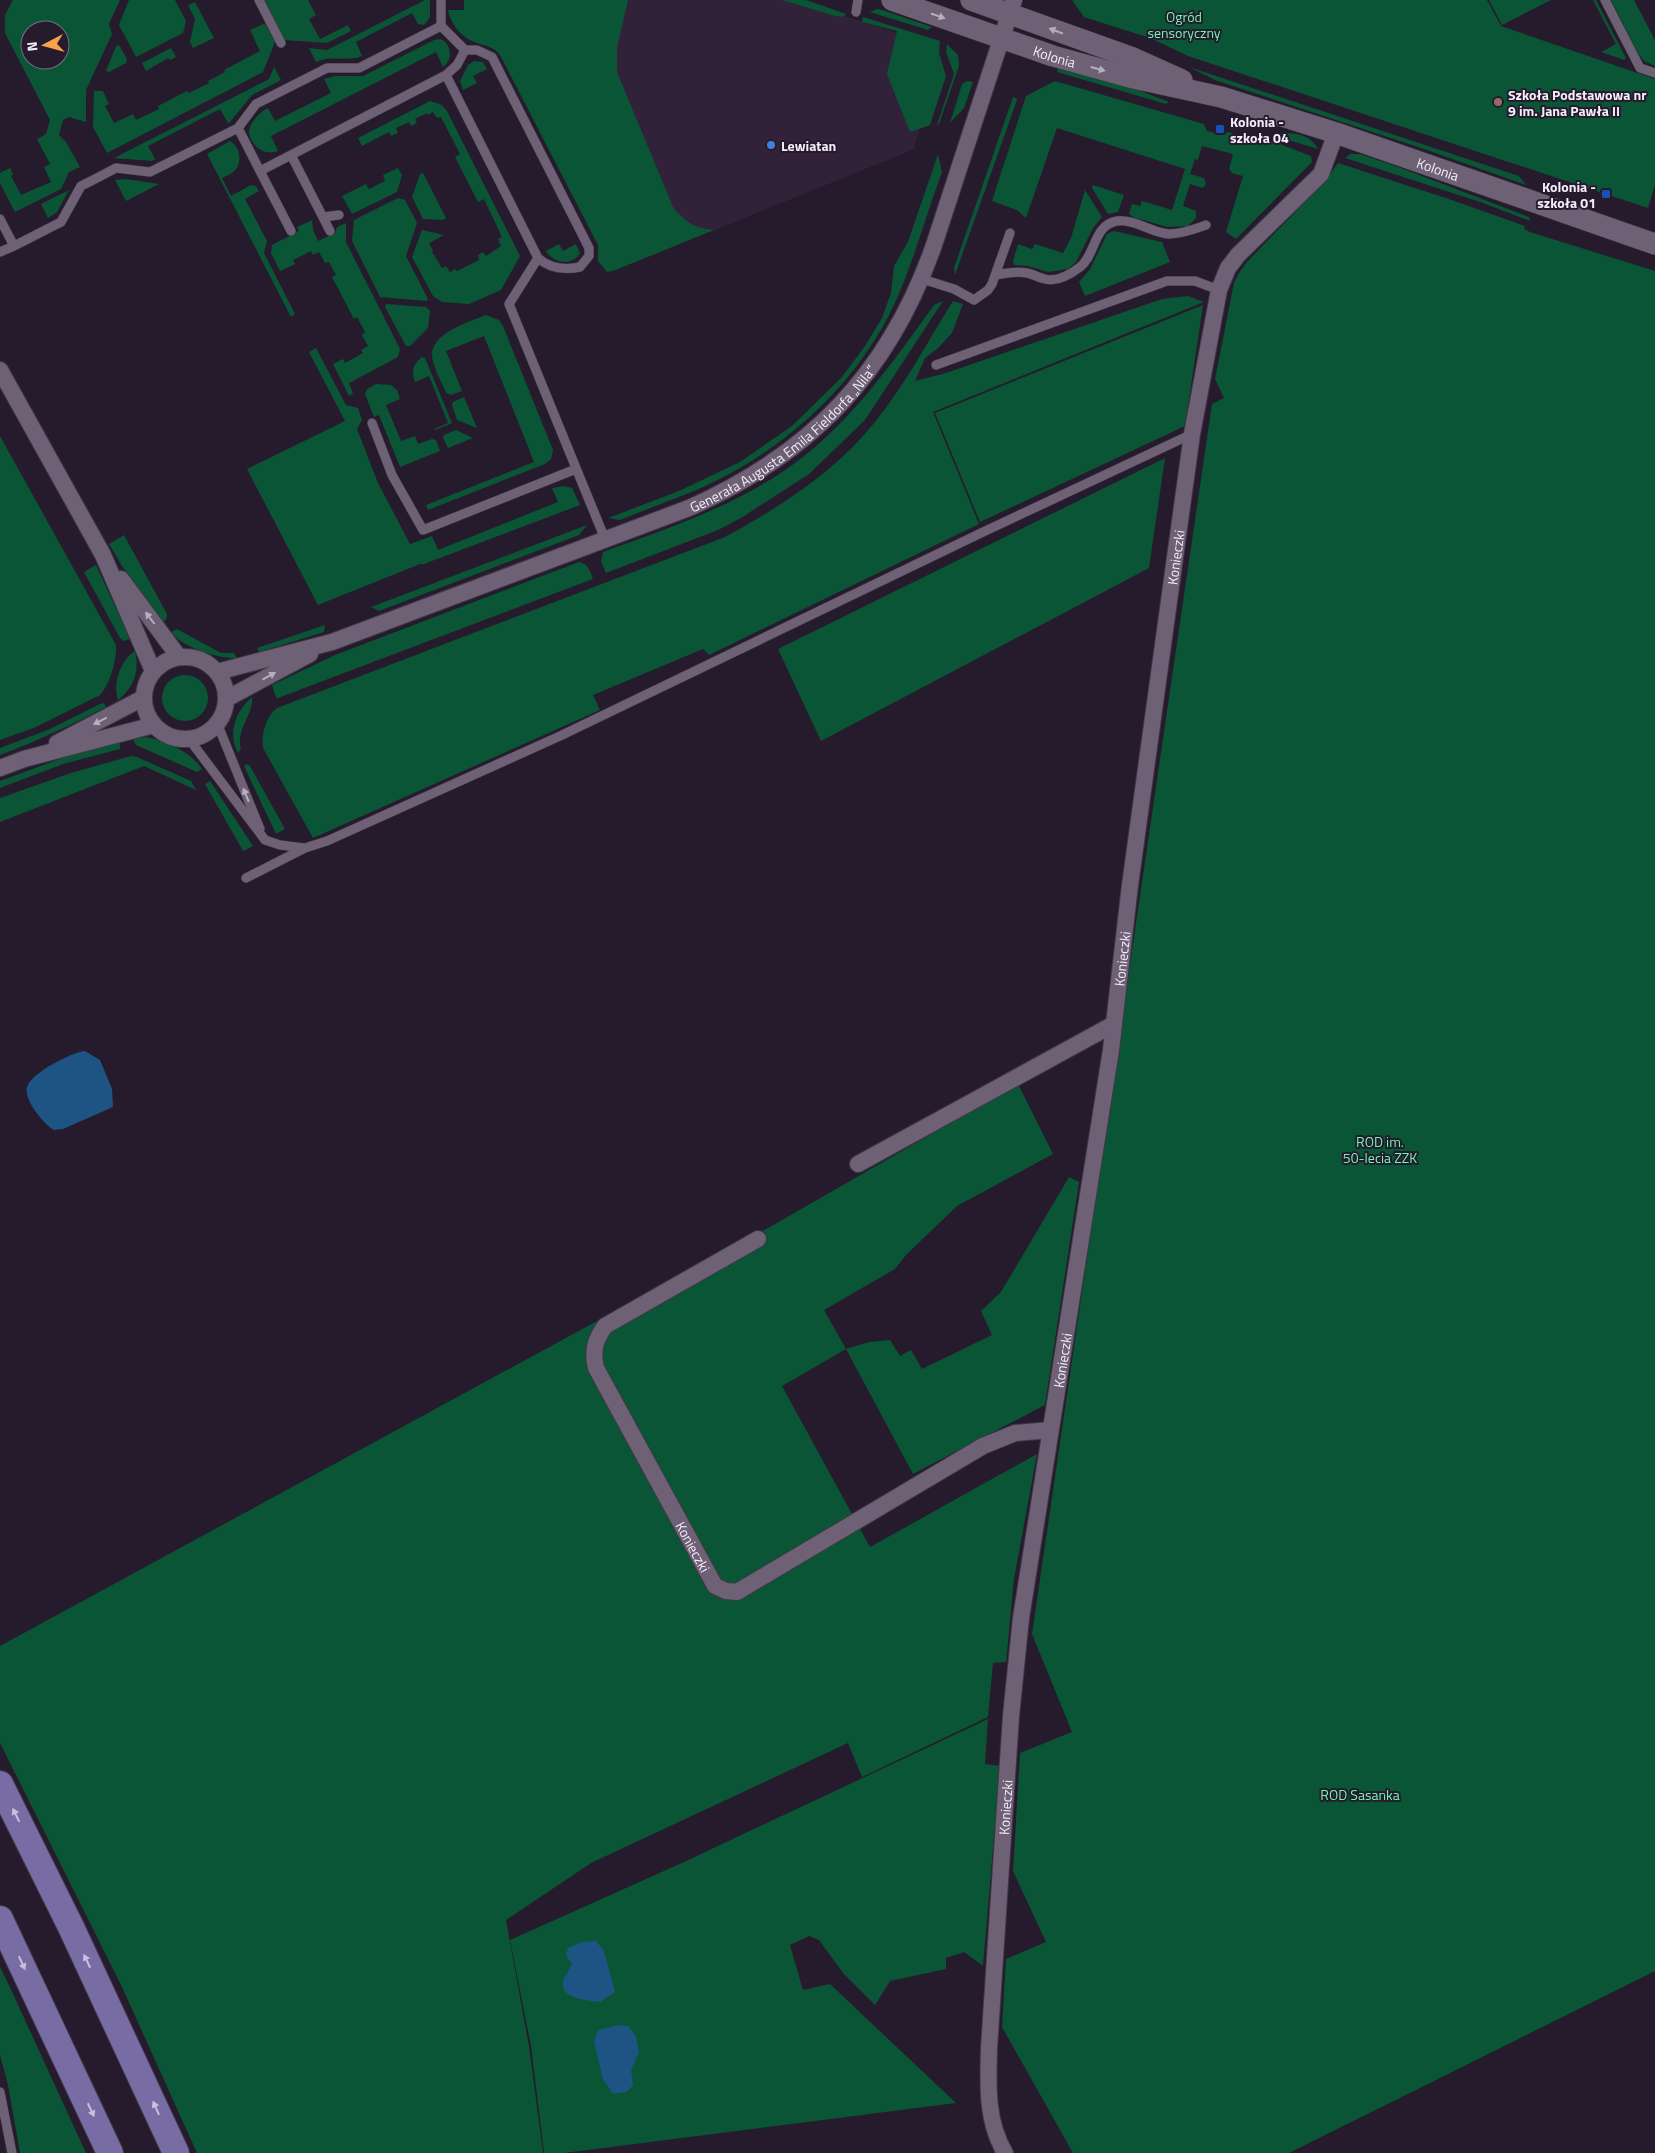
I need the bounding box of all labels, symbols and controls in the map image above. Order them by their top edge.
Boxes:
park label: Ogród sensoryczny [1147,6,1221,43]
one-way arrow [931,12,946,20]
north arrow [20,20,70,70]
one-way arrow [1048,27,1063,34]
street label: Kolonia [1030,39,1078,72]
text: N [21,40,43,52]
one-way arrow [1090,66,1105,74]
place label: Szkoła Podstawowa nr 9 im. Jana Pawła II [1508,84,1647,121]
marker: Szkoła Podstawowa nr 9 im. Jana Pawła II [1492,96,1504,108]
place label: Kolonia - szkoła 04 [1230,111,1289,148]
marker: Kolonia - szkoła 04 [1214,123,1226,135]
place label: Lewiatan [781,135,836,156]
marker: Lewiatan [765,139,777,151]
street label: Kolonia [1414,151,1462,186]
place label: Kolonia - szkoła 01 [1537,176,1596,213]
marker: Kolonia - szkoła 01 [1600,188,1612,200]
street label: Generała Augusta Emila Fieldorfa „Nila” [686,360,880,517]
street label: Konieczki [1161,529,1189,586]
one-way arrow [144,612,155,625]
one-way arrow [262,672,275,681]
one-way arrow [93,717,108,725]
one-way arrow [242,788,250,802]
street label: Konieczki [1108,930,1135,987]
park label: ROD im. 50-lecia ZZK [1343,1131,1417,1168]
street label: Konieczki [1047,1331,1077,1389]
street label: Konieczki [671,1517,716,1576]
street label: Konieczki [993,1779,1017,1836]
park label: ROD Sasanka [1320,1784,1400,1805]
one-way arrow [12,1808,20,1823]
one-way arrow [83,1954,91,1968]
one-way arrow [18,1956,26,1970]
one-way arrow [152,2101,160,2115]
one-way arrow [87,2103,95,2117]

